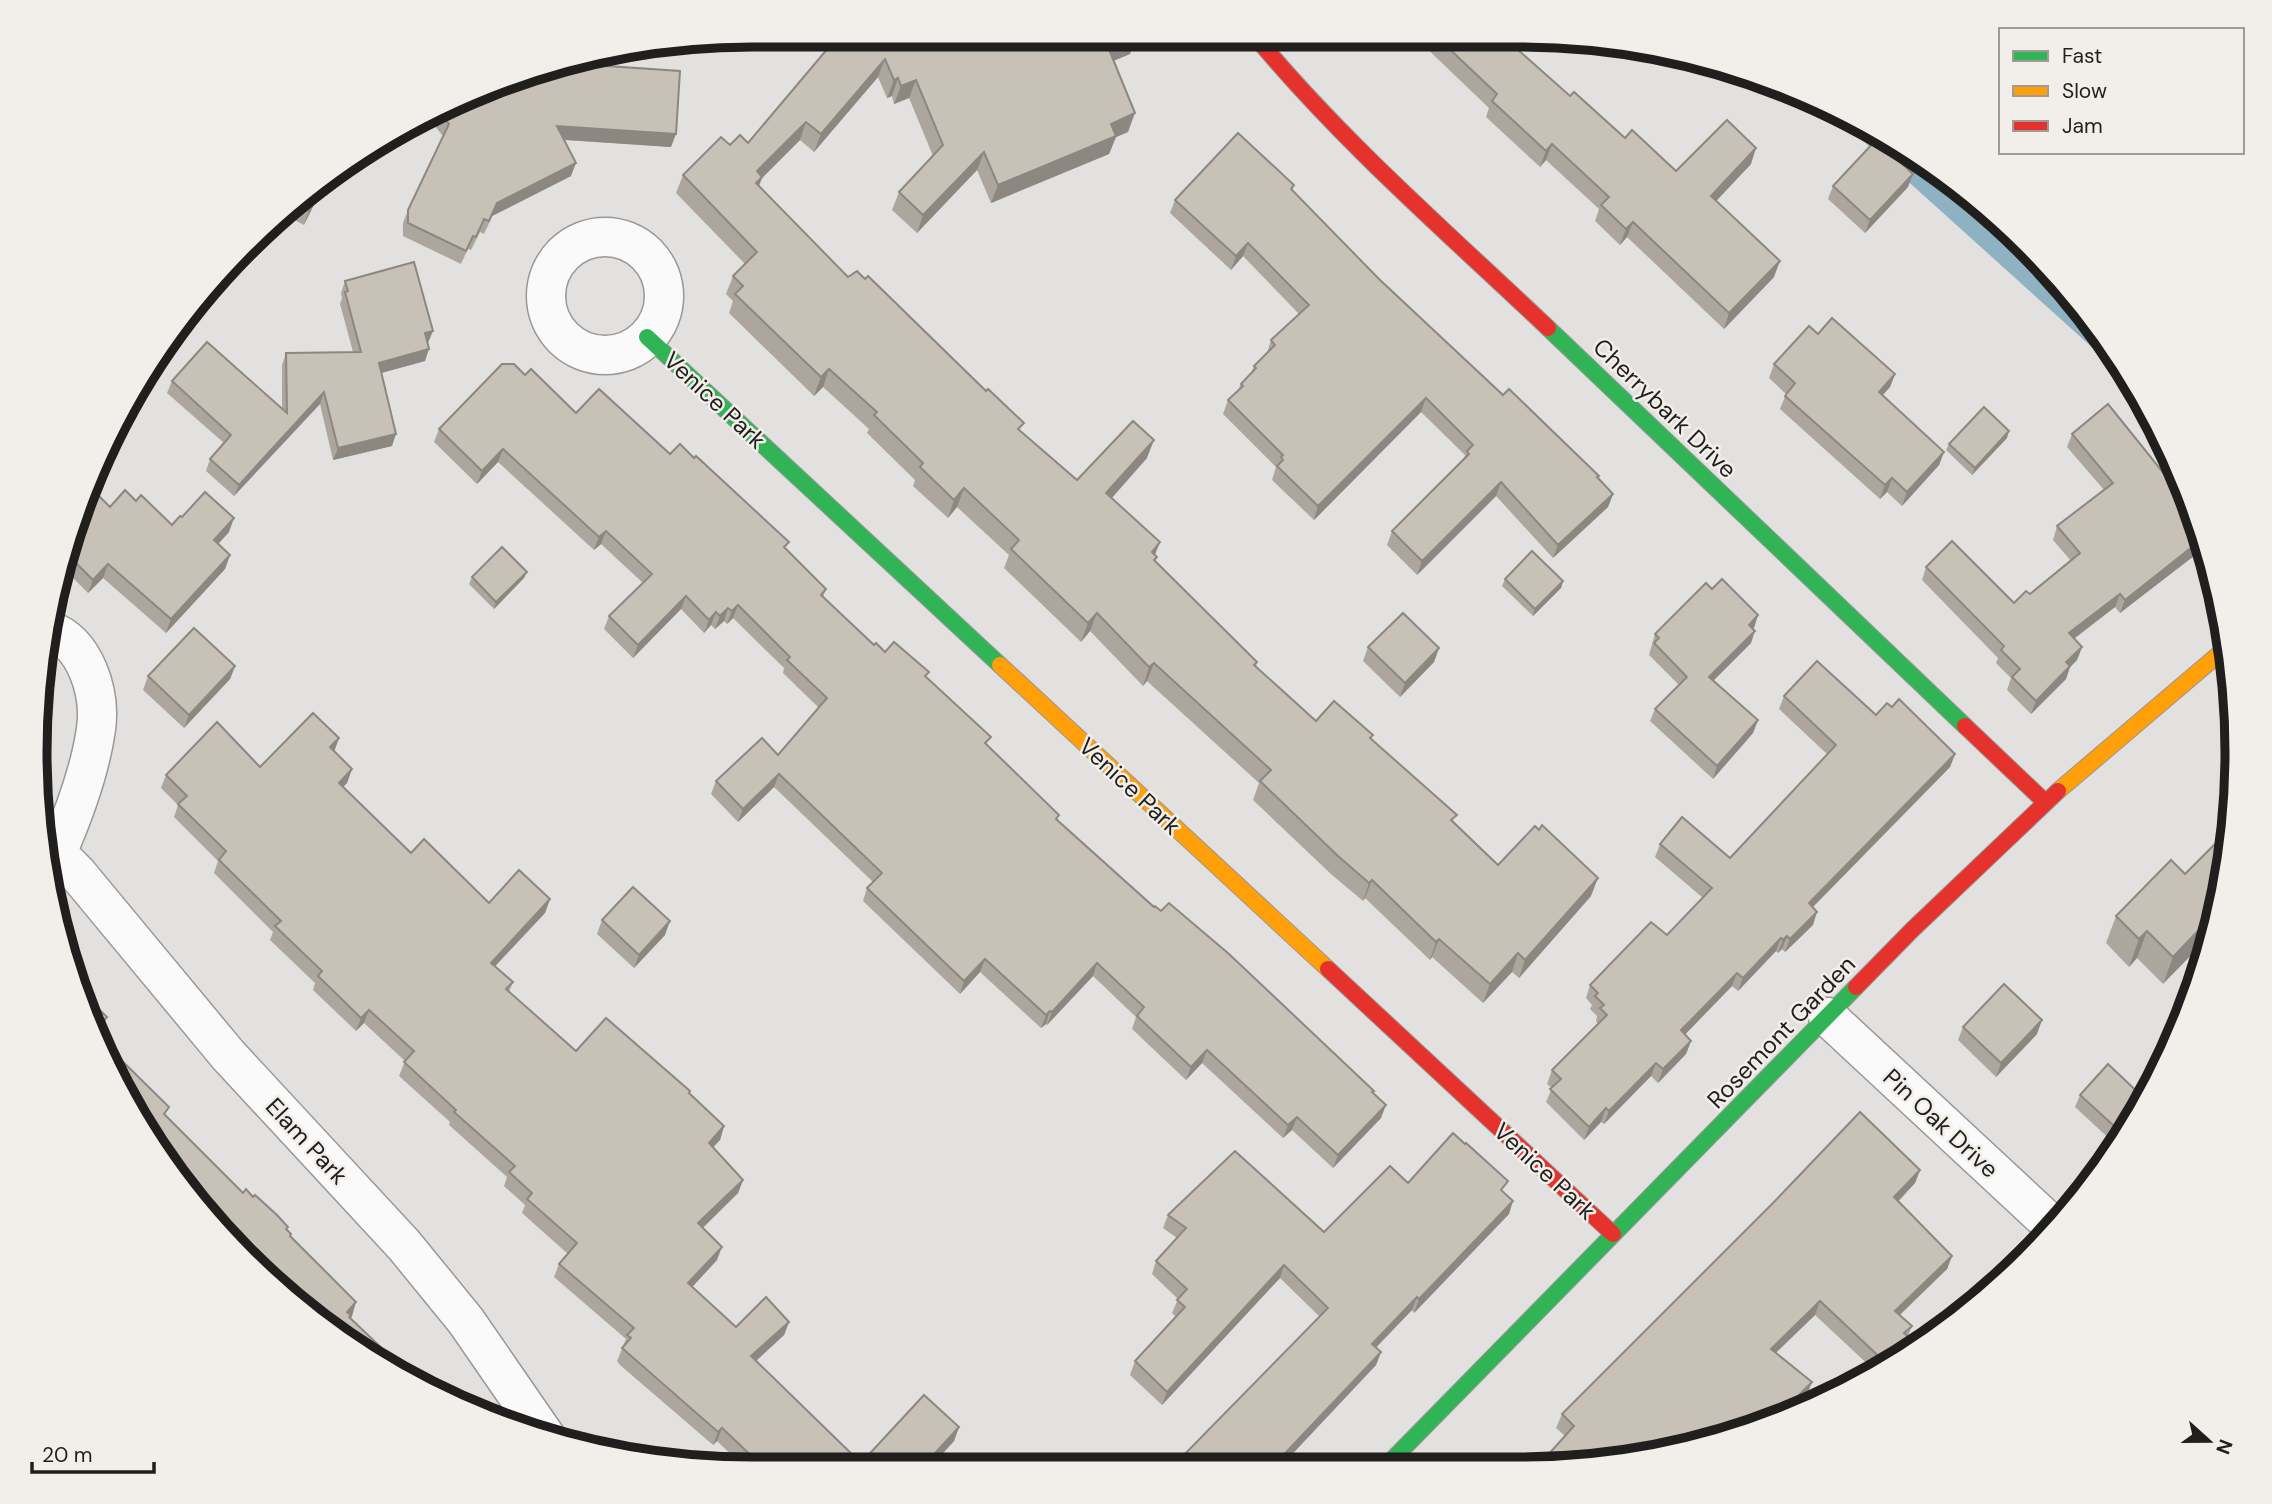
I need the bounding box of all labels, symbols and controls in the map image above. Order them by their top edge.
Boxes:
legend [1999,28,2244,154]
text: Fast [2062,42,2102,70]
text: Slow [2062,77,2107,105]
text: Jam [2062,112,2103,140]
street label: Cherrybark Drive [1587,332,1743,484]
street label: Venice Park [657,345,773,455]
street label: Venice Park [1072,731,1188,841]
street label: Rosemont Garden [1700,949,1862,1115]
street label: Pin Oak Drive [1877,1062,2005,1184]
street label: Elam Park [259,1091,355,1191]
street label: Venice Park [1487,1116,1603,1226]
north arrow [2174,1406,2244,1476]
scale bar [32,1430,154,1474]
text: N [2210,1436,2239,1458]
text: 20 m [42,1441,93,1469]

